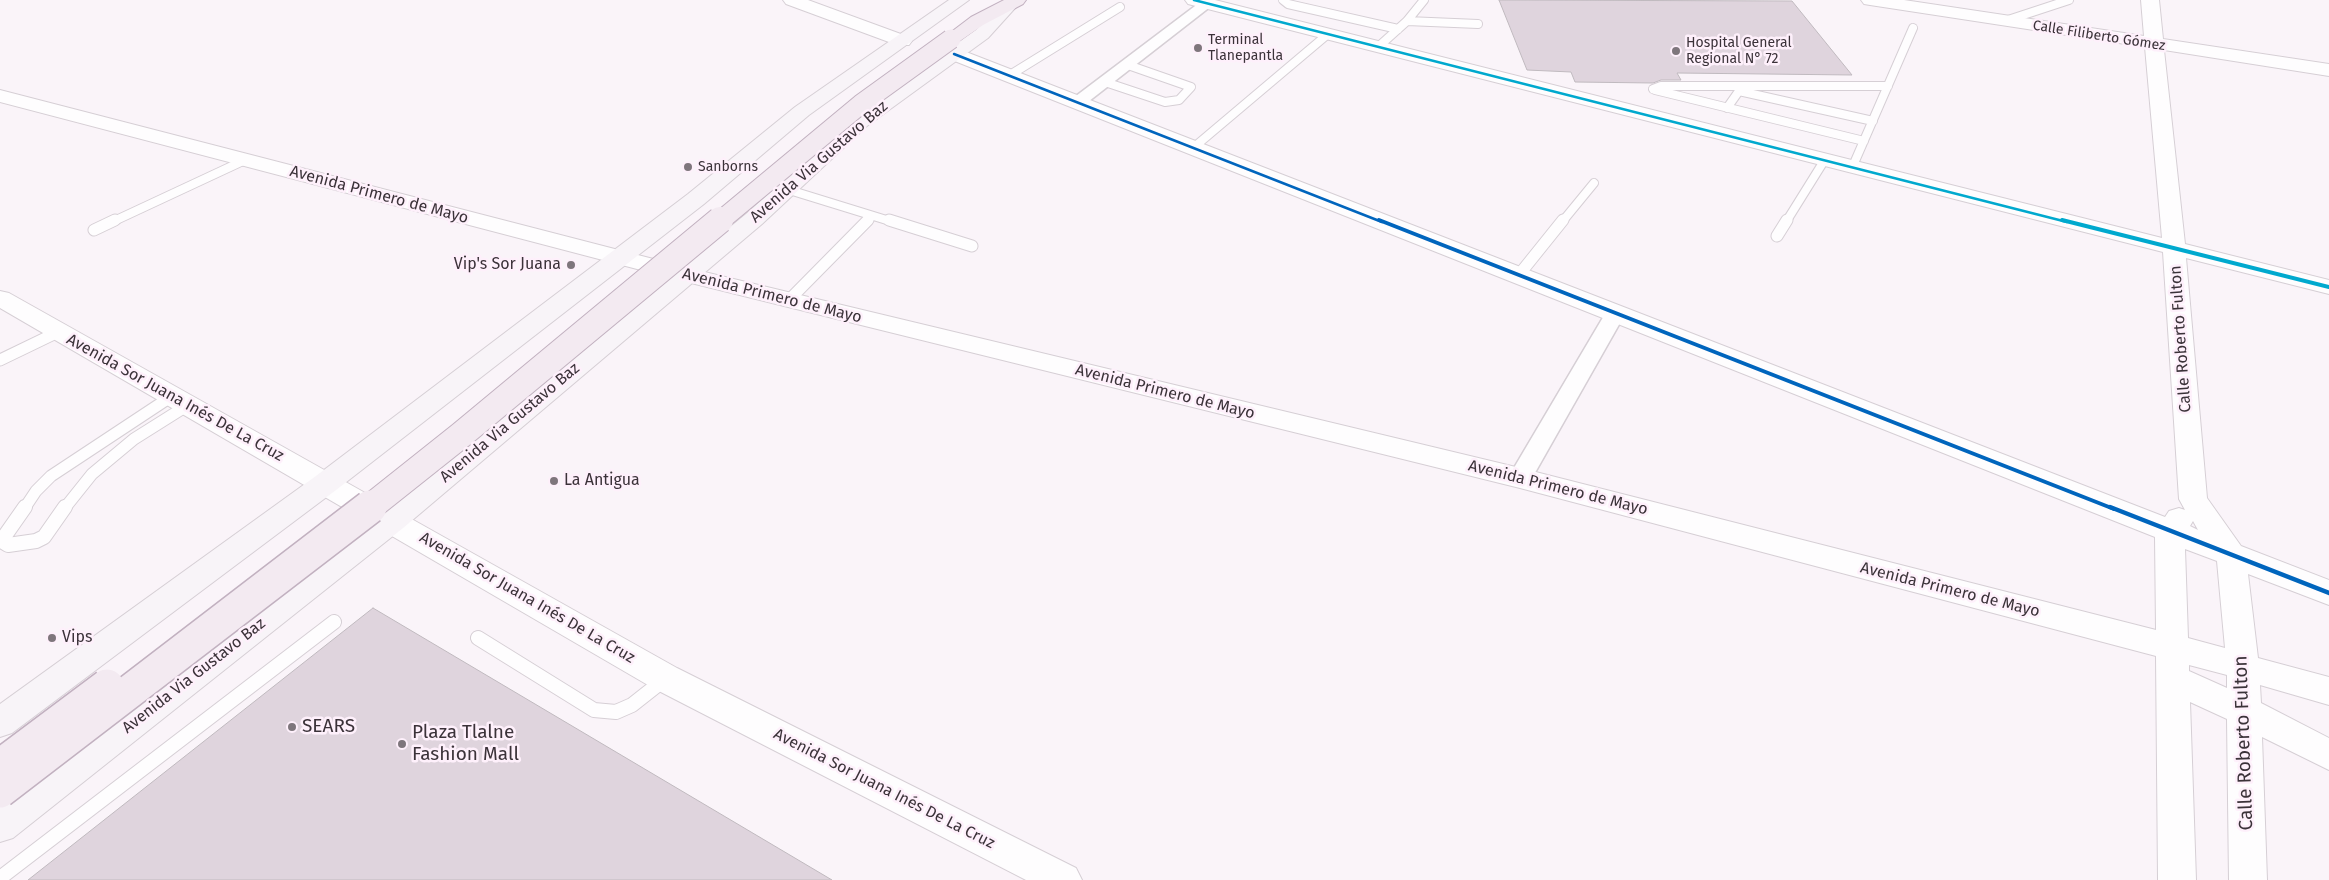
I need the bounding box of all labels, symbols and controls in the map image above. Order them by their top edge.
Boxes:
street label: Calle Filiberto Gómez [2032,17,2166,55]
place label: Terminal Tlanepantla [1208,32,1283,64]
place label: Hospital General Regional N° 72 [1686,35,1792,68]
marker: Terminal Tlanepantla [1192,42,1204,54]
marker: Hospital General Regional N° 72 [1670,45,1682,57]
street label: Avenida Via Gustavo Baz [746,97,892,227]
place label: Sanborns [698,159,758,175]
marker: Sanborns [682,161,694,173]
street label: Avenida Primero de Mayo [288,162,470,228]
place label: Vip's Sor Juana [454,255,561,275]
marker: Vip's Sor Juana [565,259,577,271]
street label: Avenida Primero de Mayo [680,264,864,328]
street label: Calle Roberto Fulton [2166,265,2196,413]
street label: Avenida Sor Juana Inés De La Cruz [63,330,287,466]
street label: Avenida Via Gustavo Baz [436,359,584,487]
street label: Avenida Primero de Mayo [1073,360,1257,424]
street label: Avenida Primero de Mayo [1466,456,1650,520]
place label: La Antigua [564,471,640,491]
marker: La Antigua [548,475,560,487]
street label: Avenida Sor Juana Inés De La Cruz [416,528,638,668]
street label: Avenida Primero de Mayo [1858,558,2042,622]
street label: Avenida Via Gustavo Baz [119,614,269,738]
place label: Vips [62,628,92,648]
marker: Vips [46,632,58,644]
street label: Calle Roberto Fulton [2230,655,2258,831]
place label: SEARS [302,716,355,738]
marker: SEARS [286,721,298,733]
place label: Plaza Tlalne Fashion Mall [412,722,519,766]
street label: Avenida Sor Juana Inés De La Cruz [770,725,998,853]
marker: Plaza Tlalne Fashion Mall [396,738,408,750]

